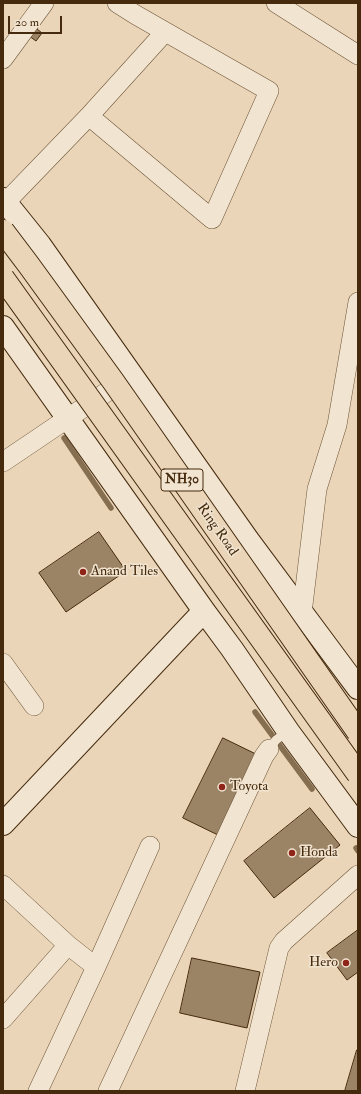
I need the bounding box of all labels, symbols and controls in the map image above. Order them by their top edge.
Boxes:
scale bar [10,8,64,34]
text: 20 m [15,15,39,30]
road number: NH30 [161,469,203,491]
street label: Ring Road [193,501,241,559]
place label: Anand Tiles [91,564,158,580]
marker: Anand Tiles [78,567,88,577]
place label: Toyota [230,779,268,795]
marker: Toyota [217,782,227,792]
place label: Honda [300,845,338,861]
marker: Honda [287,848,297,858]
place label: Hero [309,955,338,971]
marker: Hero [341,958,351,968]

